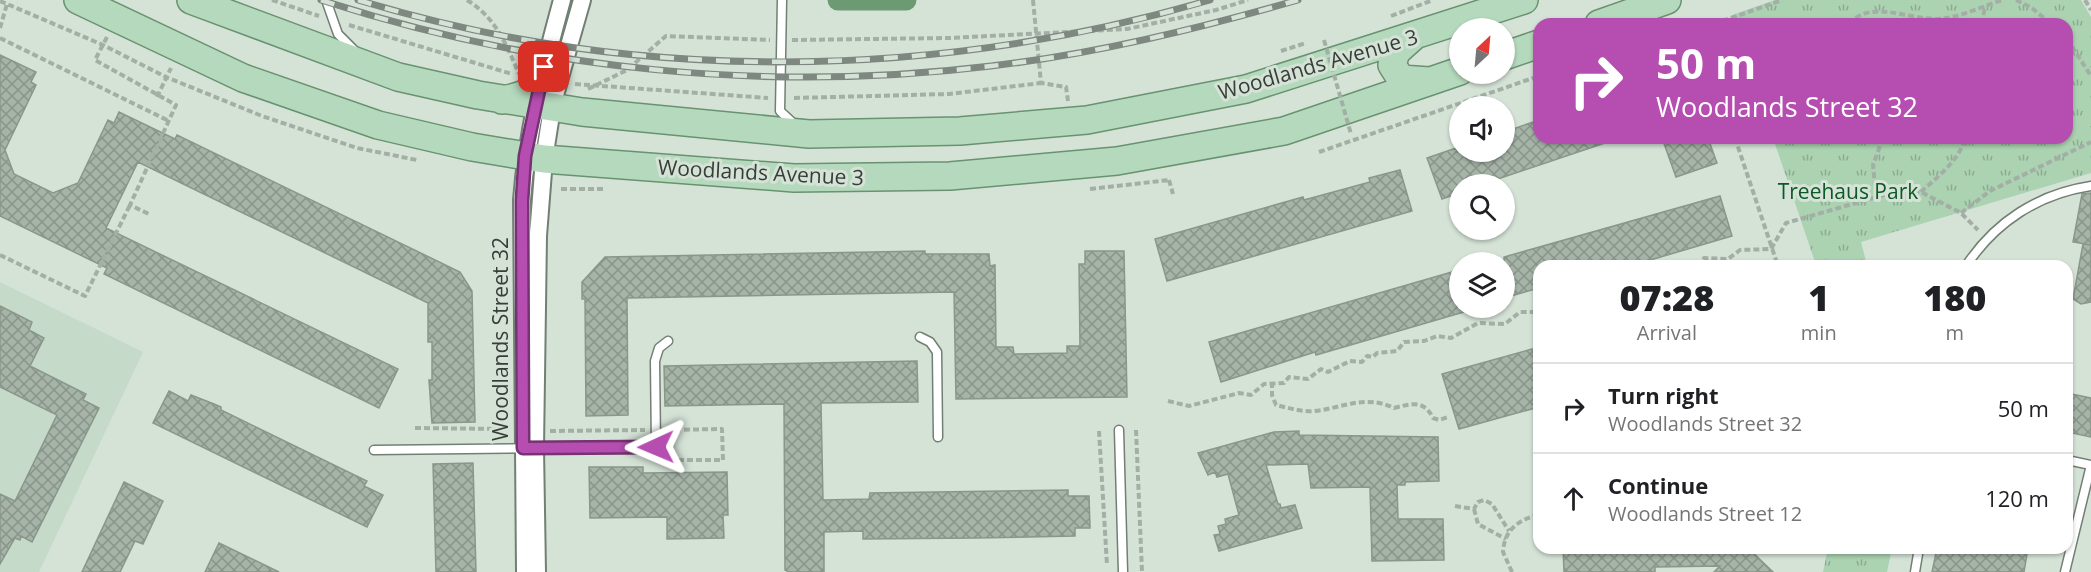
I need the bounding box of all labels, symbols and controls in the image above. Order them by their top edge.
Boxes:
north arrow [1449,18,1515,84]
map controls [1449,18,1515,318]
street label: Woodlands Avenue 3 [1215,22,1421,106]
text: 50 m [1656,34,1756,91]
pin [518,41,569,92]
icon: right [1557,42,1635,120]
icon: arrive [527,50,560,83]
text: Woodlands Street 32 [1656,88,1918,125]
button: sound [1449,96,1515,162]
street label: Woodlands Avenue 3 [657,153,865,191]
button: search [1449,174,1515,240]
park label: Treehaus Park [1778,177,1918,205]
street label: Woodlands Street 32 [486,237,514,441]
button: layers [1449,252,1515,318]
text: 07:28 [1620,273,1714,322]
text: 1 [1808,273,1829,322]
text: 180 [1923,273,1986,322]
text: Arrival [1637,319,1697,346]
text: min [1801,319,1837,346]
text: m [1946,319,1964,346]
text: Turn right [1608,380,1719,410]
icon: right [1557,392,1590,425]
text: 50 m [1998,393,2049,423]
text: Woodlands Street 32 [1608,410,1802,437]
position arrow [624,415,688,479]
text: Continue [1608,470,1708,500]
icon: ahead [1557,482,1590,515]
text: 120 m [1985,483,2049,513]
text: Woodlands Street 12 [1608,500,1802,527]

